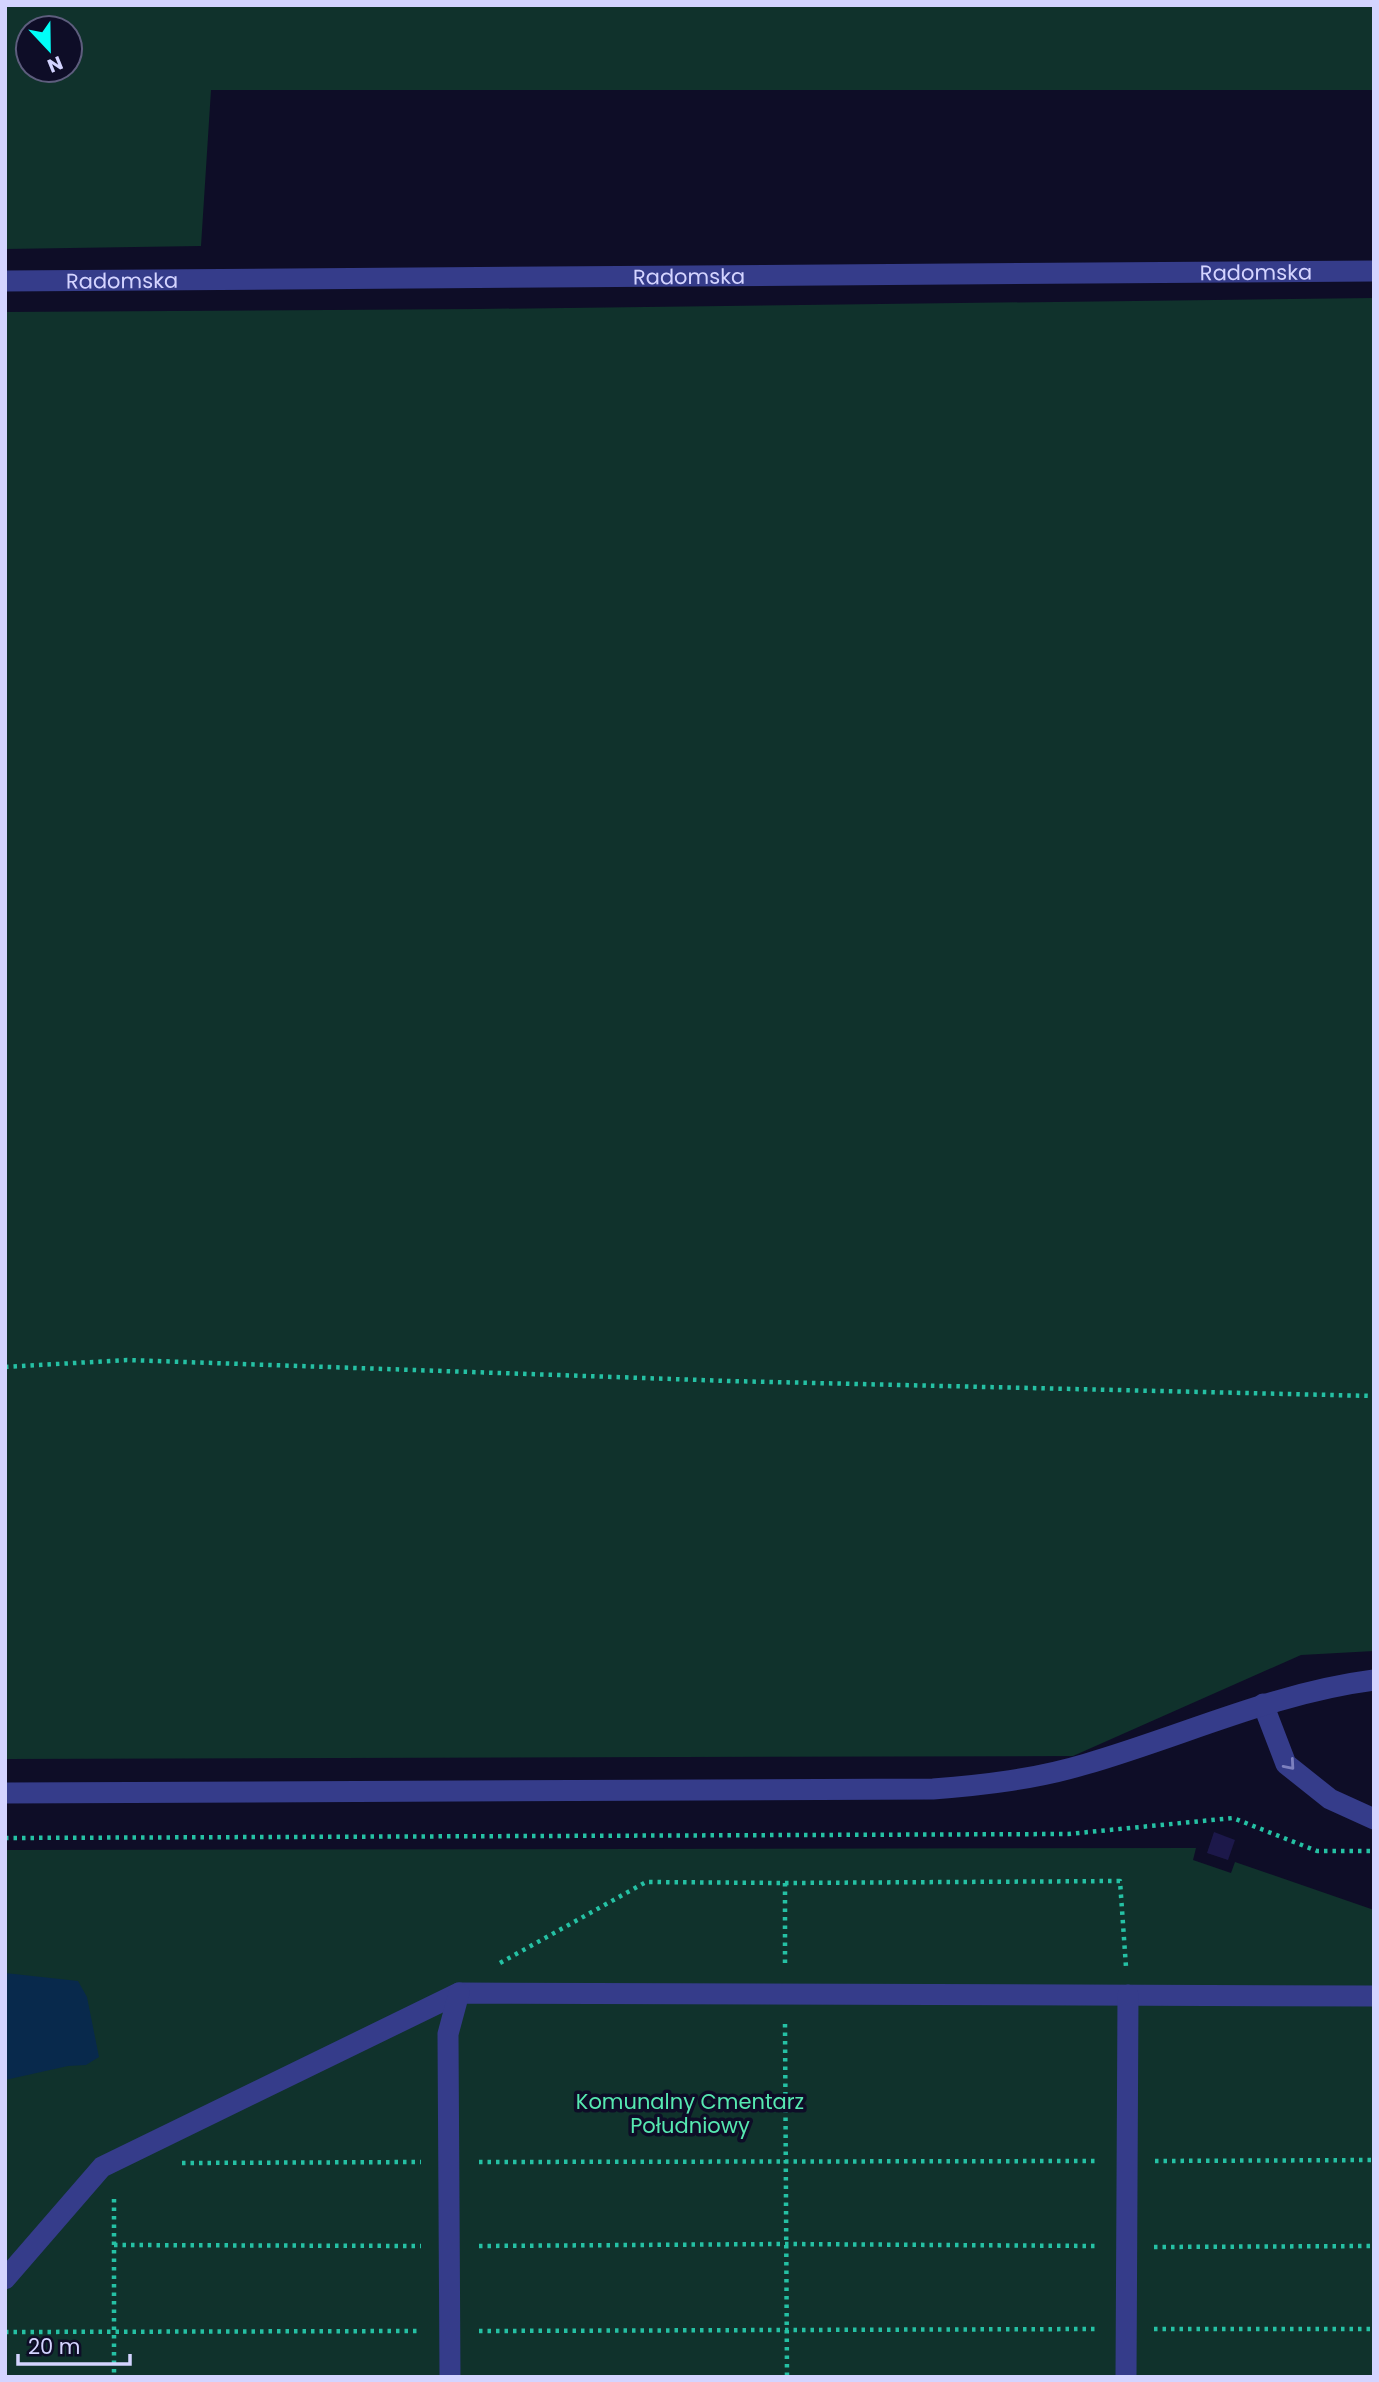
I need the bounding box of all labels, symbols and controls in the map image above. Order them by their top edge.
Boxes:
north arrow [14,14,84,84]
text: N [43,49,67,79]
street label: Radomska [1200,257,1312,287]
street label: Radomska [633,261,745,291]
street label: Radomska [66,265,178,295]
one-way arrow [1282,1757,1295,1770]
park label: Komunalny Cmentarz Południowy [576,2087,804,2140]
scale bar [18,2322,130,2366]
text: 20 m [28,2332,81,2361]

